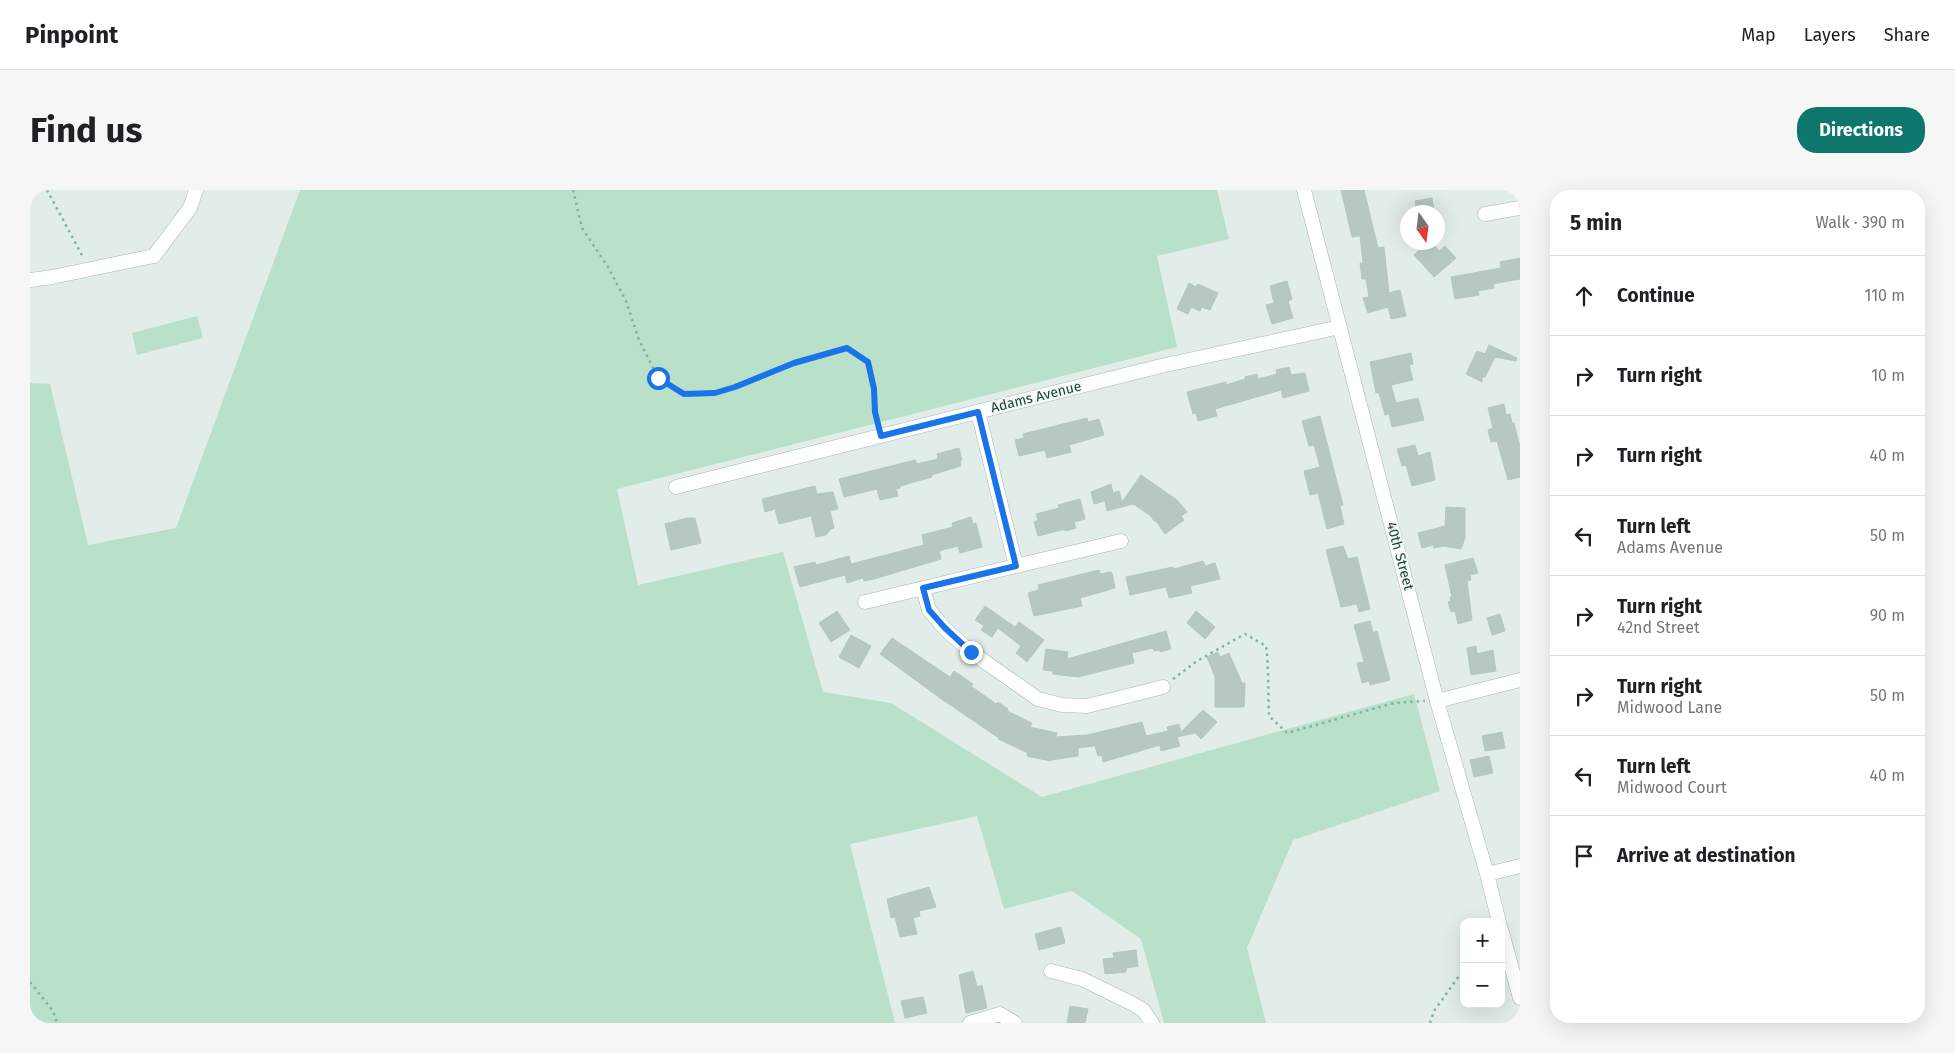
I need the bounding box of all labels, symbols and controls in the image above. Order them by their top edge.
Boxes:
text: Pinpoint [25,21,118,49]
text: Map [1741,24,1776,46]
text: Layers [1804,24,1856,46]
text: Share [1884,24,1930,46]
button: Directions [1797,107,1925,153]
text: Find us [30,109,142,151]
north arrow [1400,205,1445,250]
text: 5 min [1570,210,1622,236]
text: Walk · 390 m [1815,213,1905,232]
icon: ahead [1570,282,1598,310]
text: Continue [1617,284,1695,307]
text: 110 m [1864,286,1905,305]
icon: right [1570,362,1598,390]
text: Turn right [1617,364,1702,387]
text: 10 m [1871,366,1905,385]
route start [647,367,670,390]
street label: Adams Avenue [989,378,1083,416]
icon: right [1570,442,1598,470]
text: Turn right [1617,444,1702,467]
text: 40 m [1870,446,1905,465]
text: Turn left [1617,515,1691,538]
street label: 40th Street [1383,520,1418,593]
icon: left [1570,522,1598,550]
text: 50 m [1870,526,1905,545]
text: Adams Avenue [1617,538,1723,557]
text: Turn right [1617,595,1702,618]
icon: right [1570,602,1598,630]
text: 90 m [1870,606,1905,625]
text: 42nd Street [1617,618,1700,637]
route end [960,641,983,664]
text: Turn right [1617,675,1702,698]
icon: right [1570,682,1598,710]
text: 50 m [1870,686,1905,705]
text: Midwood Lane [1617,698,1722,717]
text: Turn left [1617,755,1691,778]
icon: left [1570,762,1598,790]
text: 40 m [1870,766,1905,785]
text: Midwood Court [1617,778,1727,797]
icon: arrive [1570,842,1598,870]
text: Arrive at destination [1617,844,1796,867]
map controls [1460,918,1505,1008]
button: + [1460,918,1505,963]
button: − [1460,963,1505,1008]

